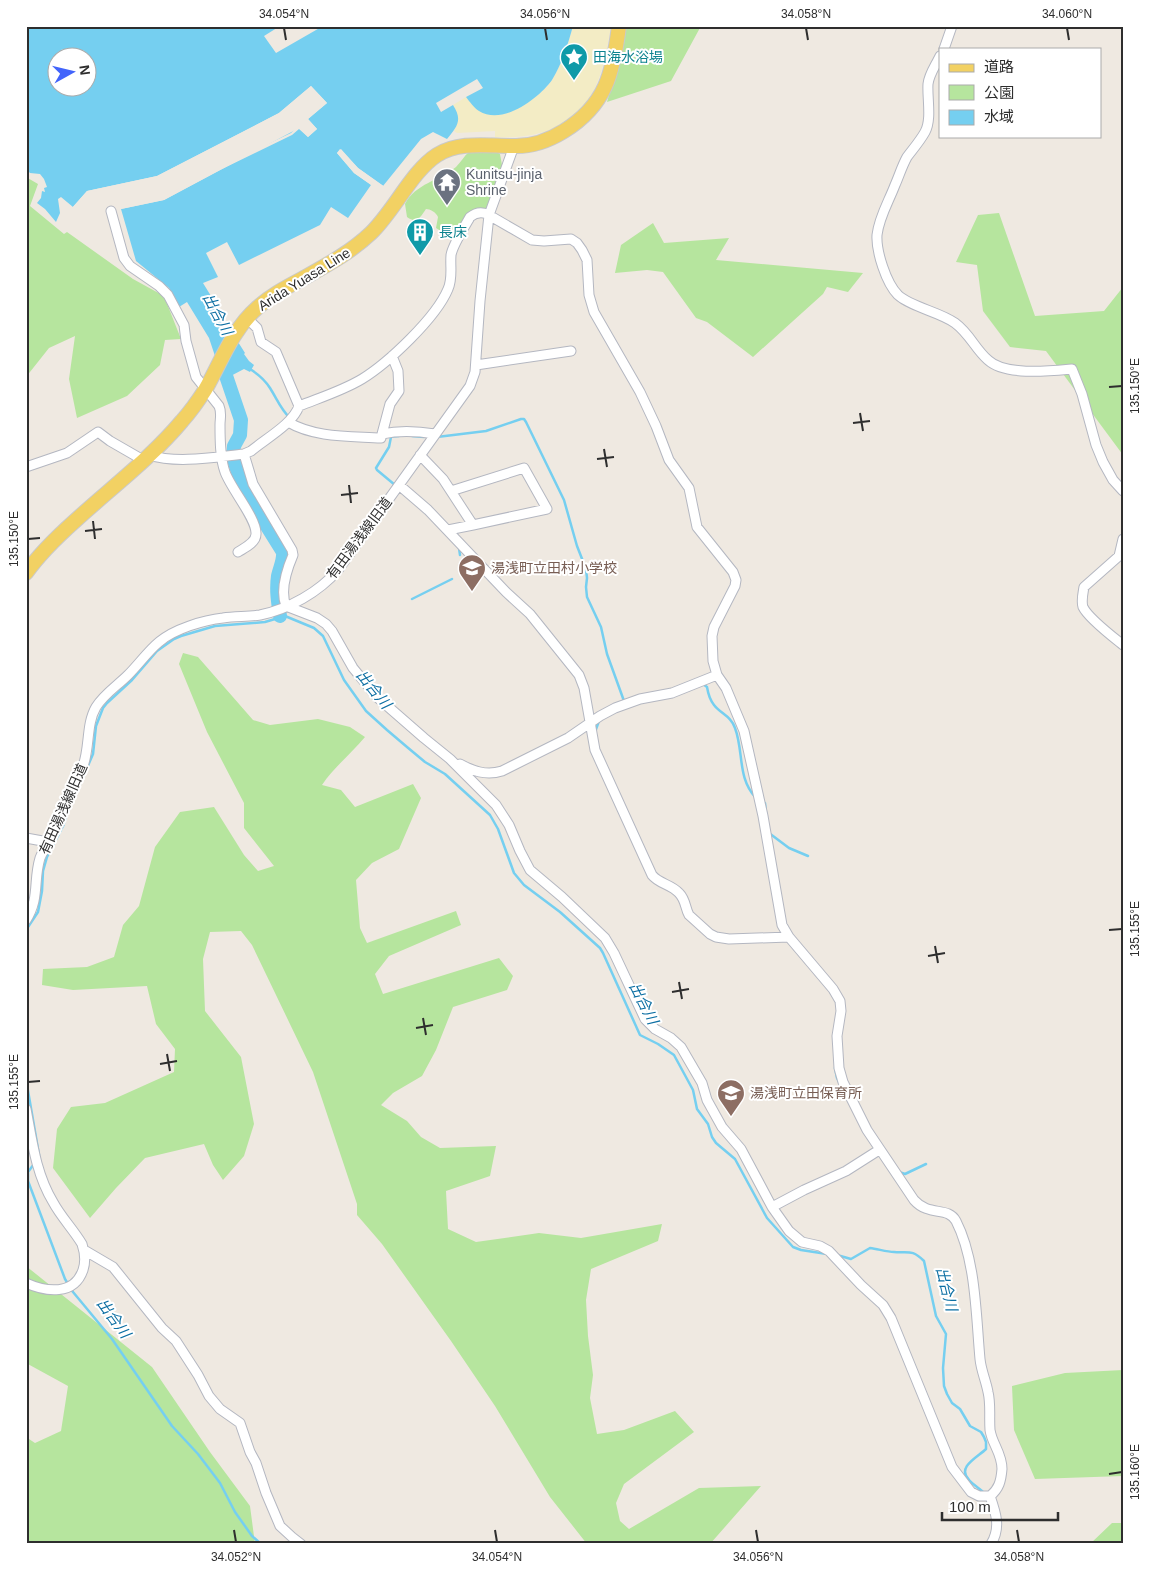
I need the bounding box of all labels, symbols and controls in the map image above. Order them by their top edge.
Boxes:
text: 34.054°N [259,7,309,21]
text: 34.056°N [520,7,570,21]
text: 34.058°N [781,7,831,21]
text: 34.060°N [1042,7,1092,21]
place icon: 田海水浴場 [559,42,589,81]
north arrow [48,48,98,98]
legend [939,48,1102,138]
place label: 田海水浴場 [593,49,663,65]
text: 道路 [984,58,1014,75]
text: N [76,64,94,76]
text: 公園 [984,84,1014,101]
text: 水域 [984,108,1014,125]
place label: Kunitsu-jinja Shrine [466,166,542,198]
temple icon: Kunitsu-jinja Shrine [432,167,462,206]
building icon: 長床 [405,217,435,256]
place label: 長床 [439,224,467,240]
street label: Arida Yuasa Line [255,244,353,314]
water label: 出合川 [200,290,237,340]
text: 135.150°E [1128,358,1142,414]
street label: 有田湯浅線旧道 [323,494,395,582]
text: 135.150°E [7,511,21,567]
school or university icon: 湯浅町立田村小学校 [457,553,487,592]
place label: 湯浅町立田村小学校 [491,560,617,576]
water label: 出合川 [353,666,396,713]
street label: 有田湯浅線旧道 [36,761,90,857]
text: 135.155°E [1128,901,1142,957]
water label: 出合川 [626,979,663,1029]
text: 135.155°E [7,1054,21,1110]
school or university icon: 湯浅町立田保育所 [716,1078,746,1117]
place label: 湯浅町立田保育所 [750,1085,862,1101]
water label: 出合川 [933,1265,961,1315]
water label: 出合川 [94,1295,135,1343]
text: 135.160°E [1128,1444,1142,1500]
scale bar [942,1490,1058,1522]
text: 100 m [949,1498,991,1515]
text: 34.052°N [211,1550,261,1564]
text: 34.054°N [472,1550,522,1564]
text: 34.056°N [733,1550,783,1564]
text: 34.058°N [994,1550,1044,1564]

